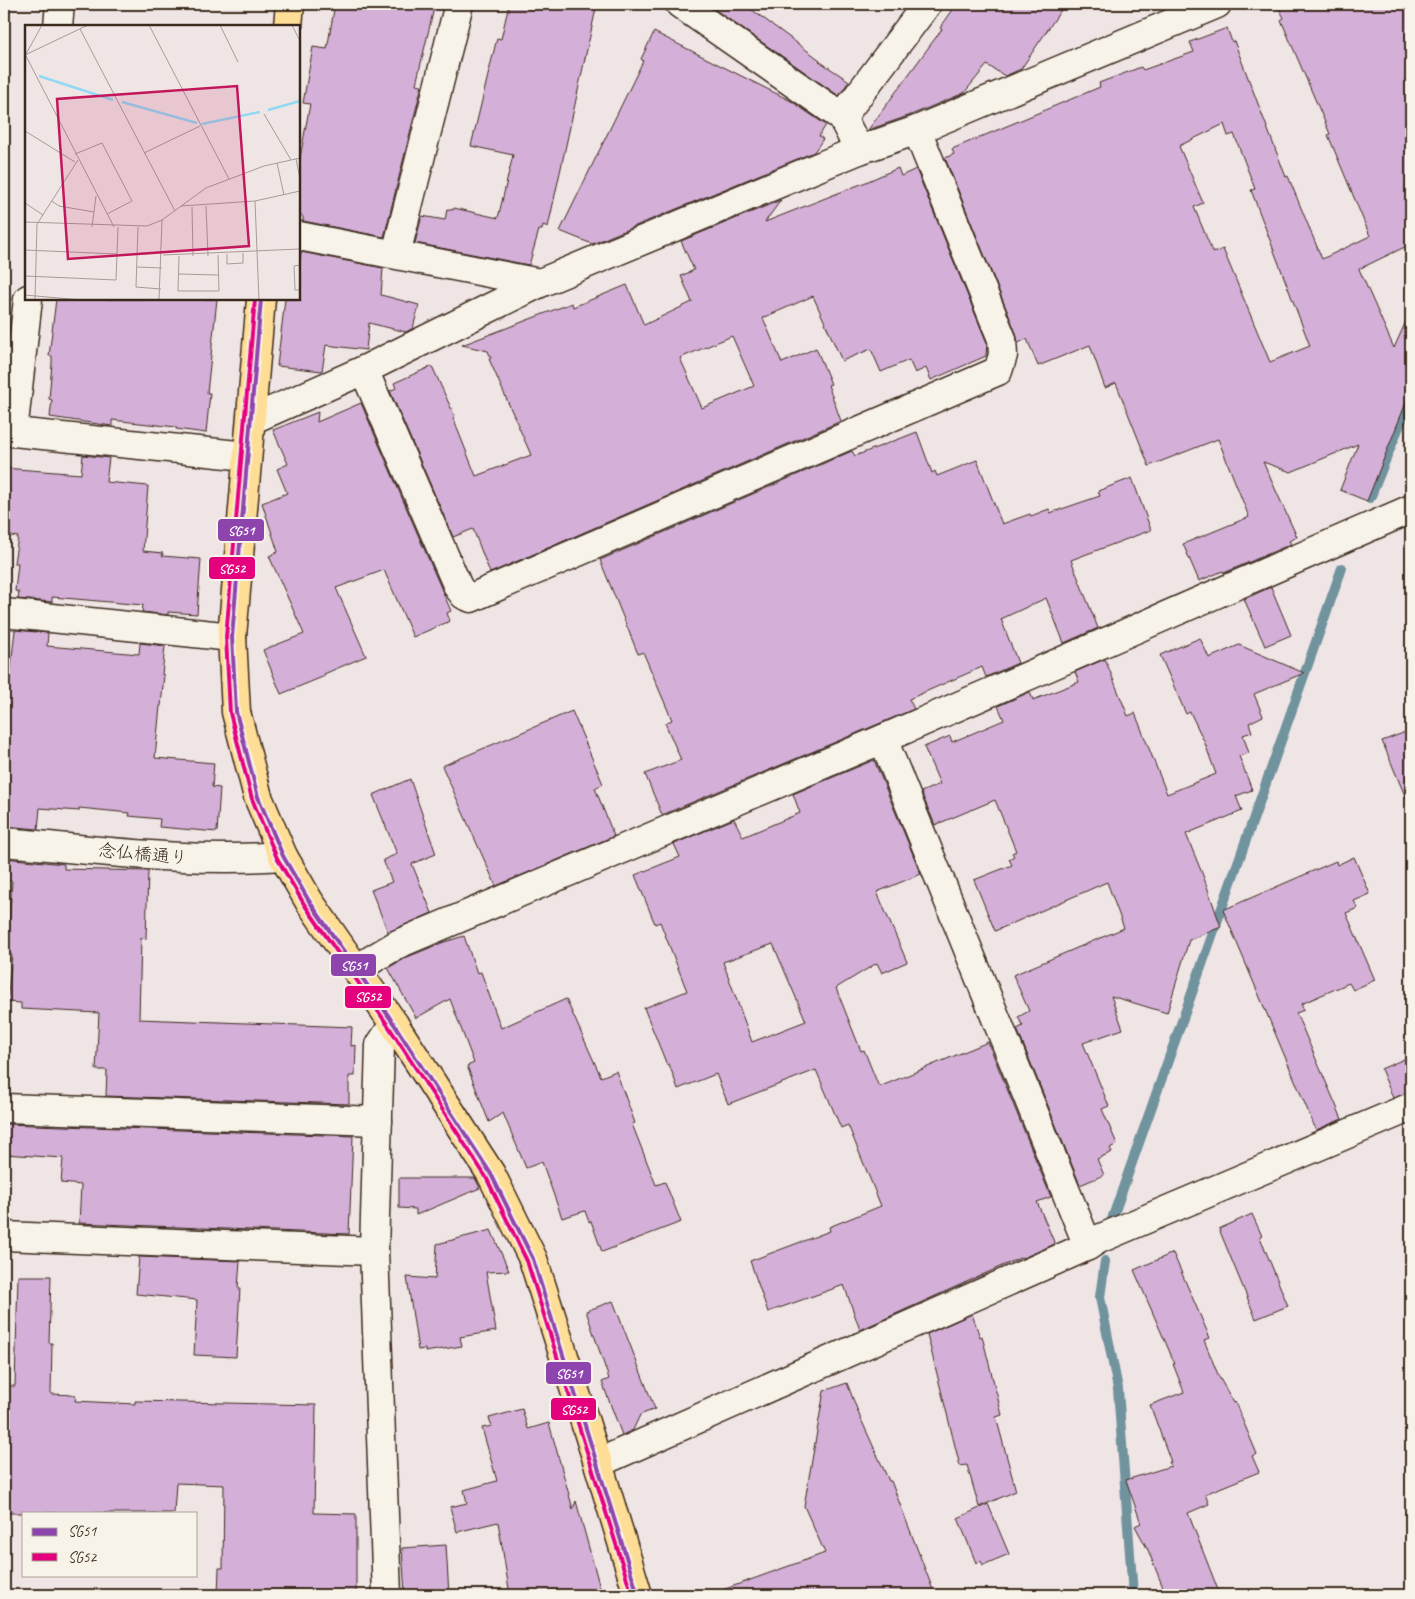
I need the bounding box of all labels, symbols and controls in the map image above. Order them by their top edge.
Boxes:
inset map [25,25,300,300]
line badge: SG51 [217,518,265,542]
text: SG51 [228,522,256,539]
line badge: SG52 [208,556,256,580]
text: SG52 [219,560,247,577]
street label: 念仏橋通り [97,839,189,869]
line badge: SG51 [330,953,377,977]
text: SG51 [341,957,369,974]
line badge: SG52 [344,985,392,1009]
text: SG52 [355,988,383,1005]
line badge: SG51 [545,1361,592,1385]
text: SG51 [556,1365,584,1382]
line badge: SG52 [550,1397,597,1421]
text: SG52 [561,1401,589,1418]
legend [22,1512,198,1576]
text: SG51 [68,1522,98,1541]
text: SG52 [68,1548,98,1567]

